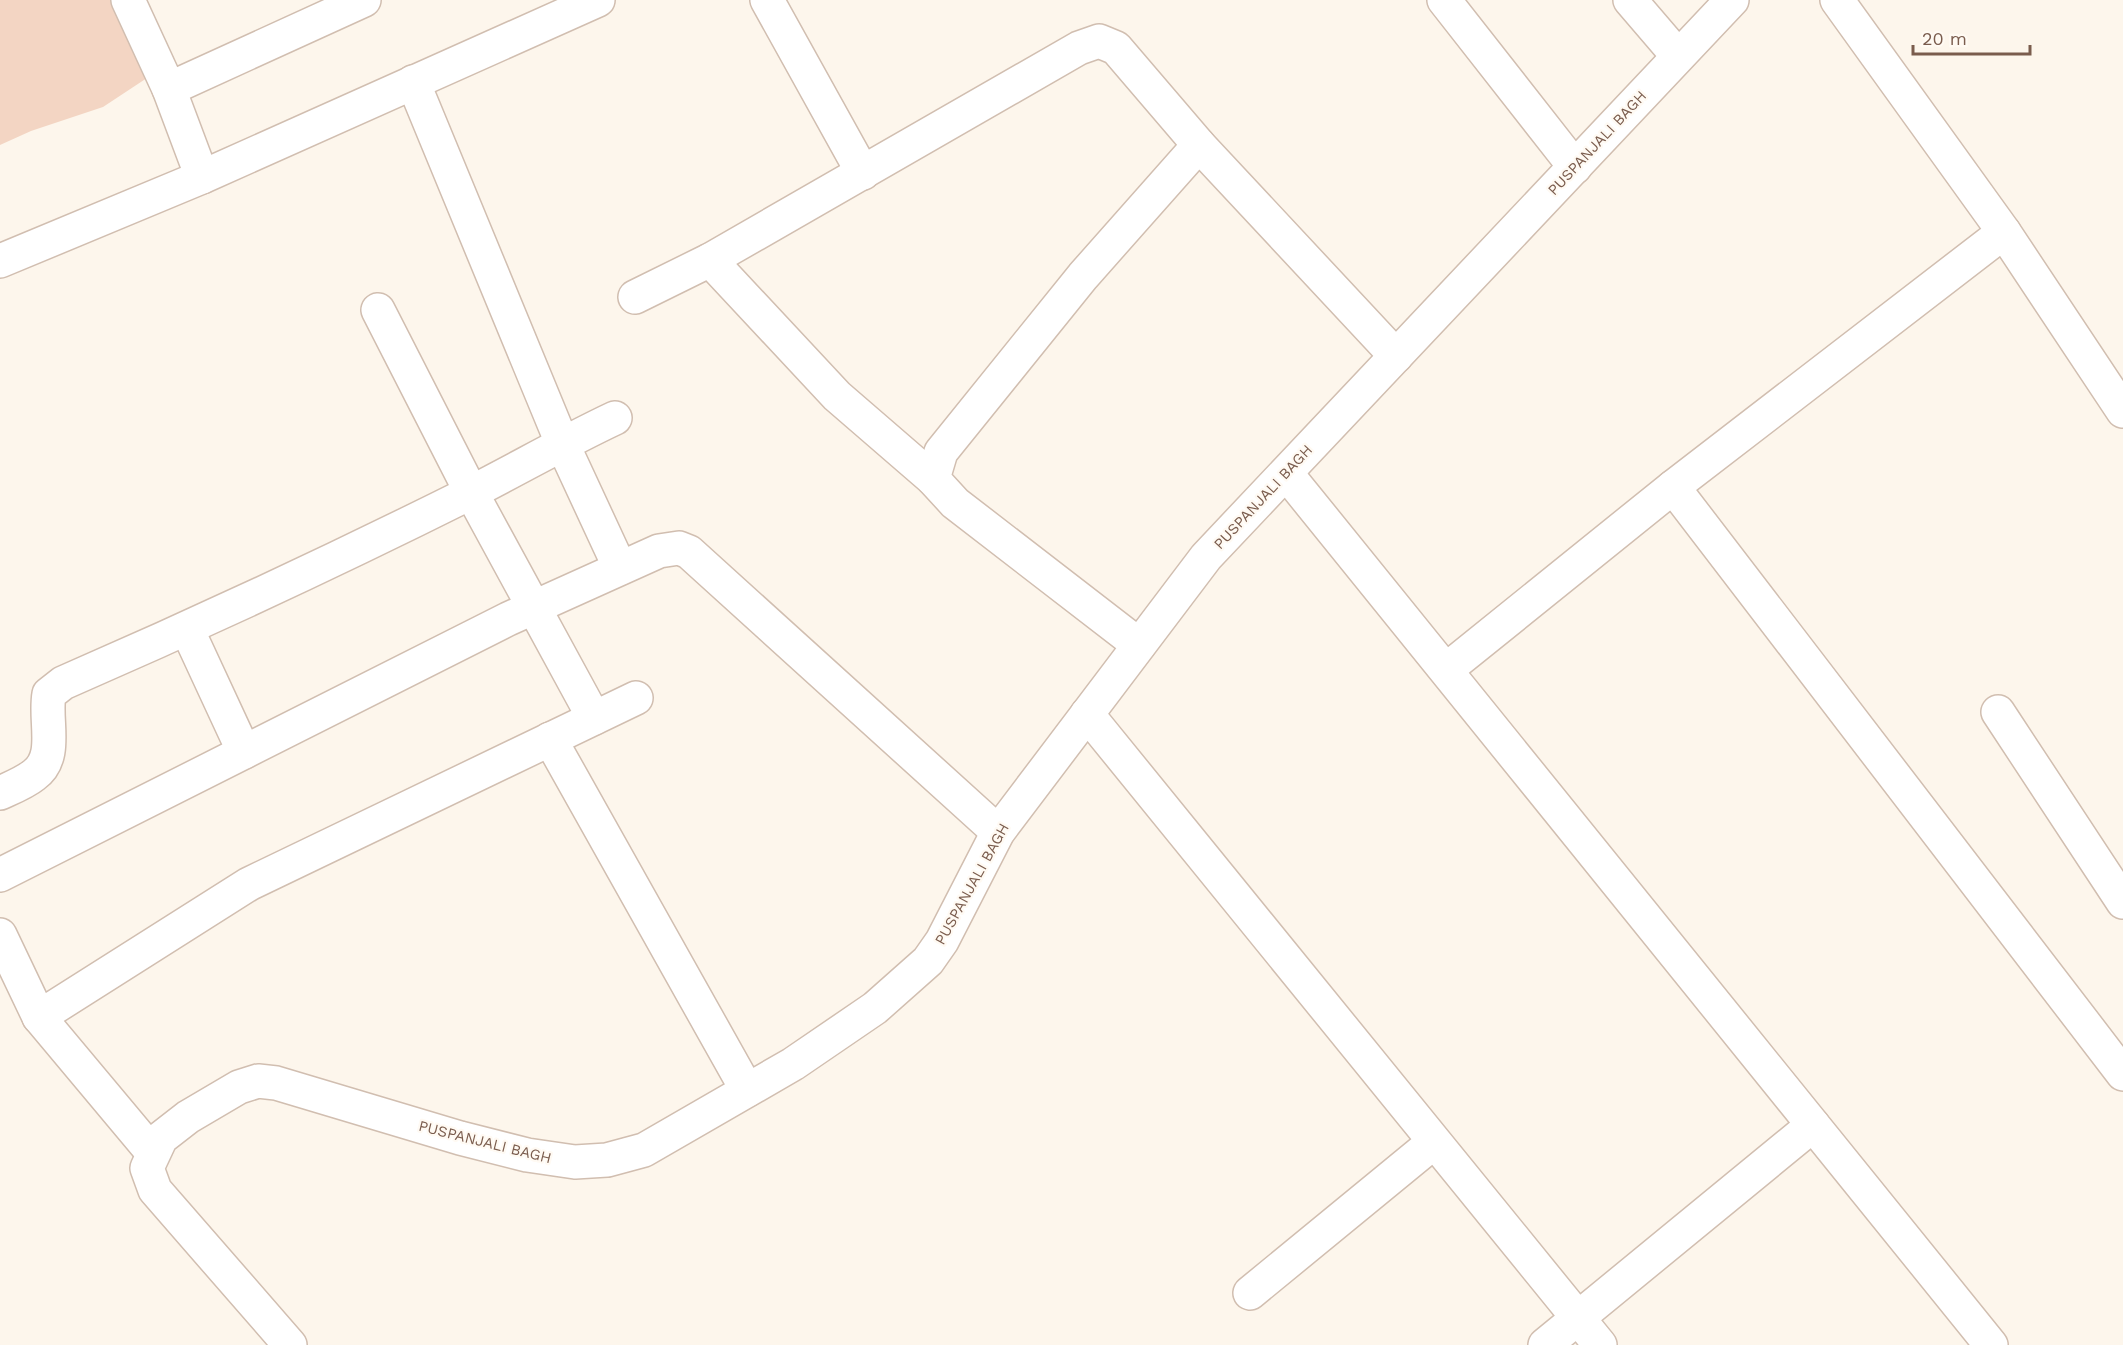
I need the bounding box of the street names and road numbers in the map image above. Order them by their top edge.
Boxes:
street label: PUSPANJALI BAGH [1544,87,1650,199]
street label: PUSPANJALI BAGH [1210,441,1316,553]
street label: PUSPANJALI BAGH [931,820,1013,948]
street label: PUSPANJALI BAGH [417,1117,553,1167]

